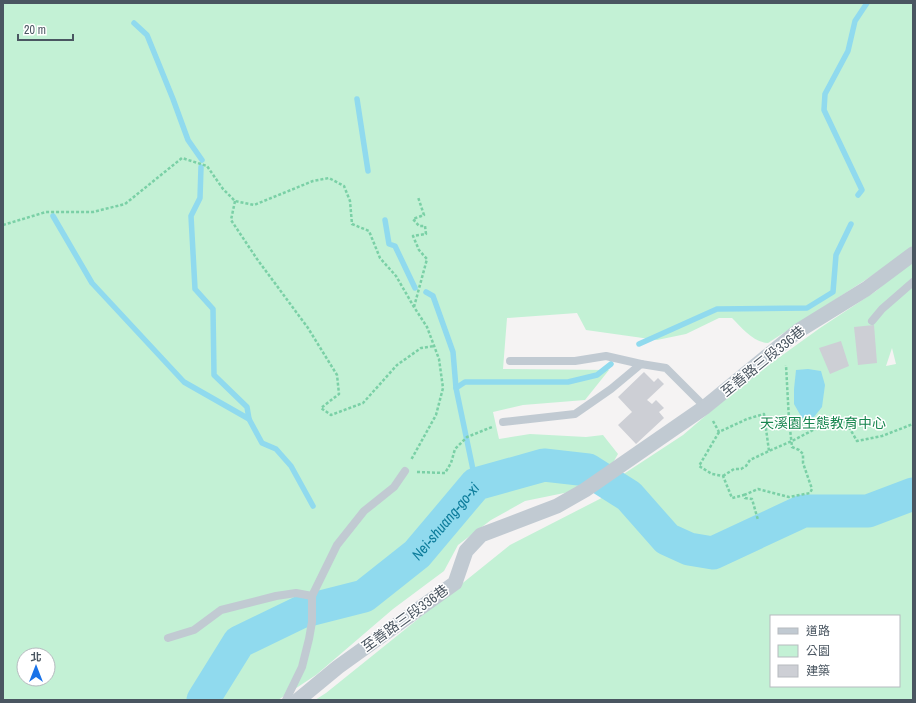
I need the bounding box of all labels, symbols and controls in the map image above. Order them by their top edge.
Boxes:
scale bar [18,16,73,42]
text: 20 m [24,22,46,38]
street label: 至善路三段336巷 [717,322,809,400]
park label: 天溪園生態教育中心 [760,414,886,432]
water label: Nei-shuang-go-xi [406,477,484,564]
street label: 至善路三段336巷 [358,580,452,656]
legend [770,615,900,687]
text: 道路 [806,623,830,639]
text: 公園 [806,643,830,659]
north arrow [16,647,56,687]
text: 北 [31,650,42,664]
text: 建築 [806,663,830,679]

